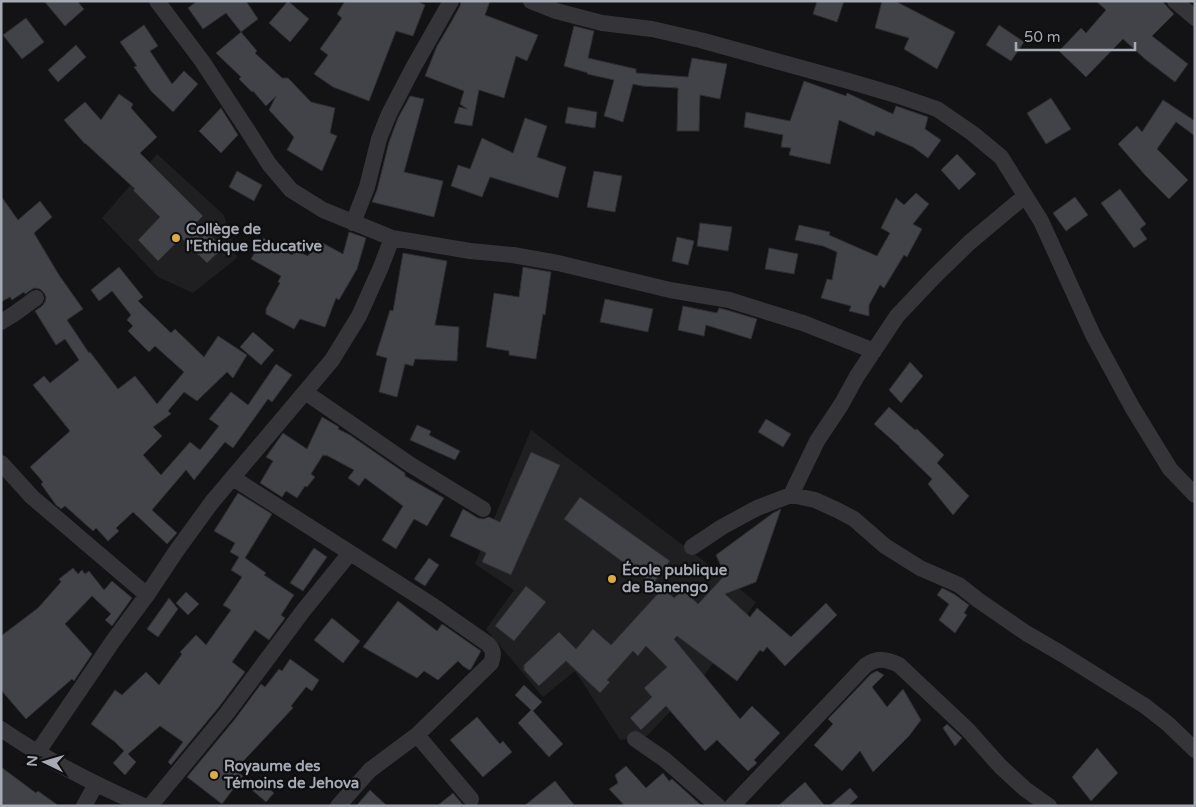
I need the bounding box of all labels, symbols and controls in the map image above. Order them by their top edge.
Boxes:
scale bar [1016,20,1135,52]
text: 50 m [1024,28,1061,46]
place label: Collège de l'Ethique Educative [186,220,322,256]
marker: Collège de l'Ethique Educative [170,232,182,244]
place label: École publique de Banengo [622,560,728,597]
marker: École publique de Banengo [606,573,618,585]
north arrow [20,737,70,787]
text: N [24,755,42,767]
place label: Royaume des Témoins de Jehova [223,757,359,792]
marker: Royaume des Témoins de Jehova [208,769,220,781]

